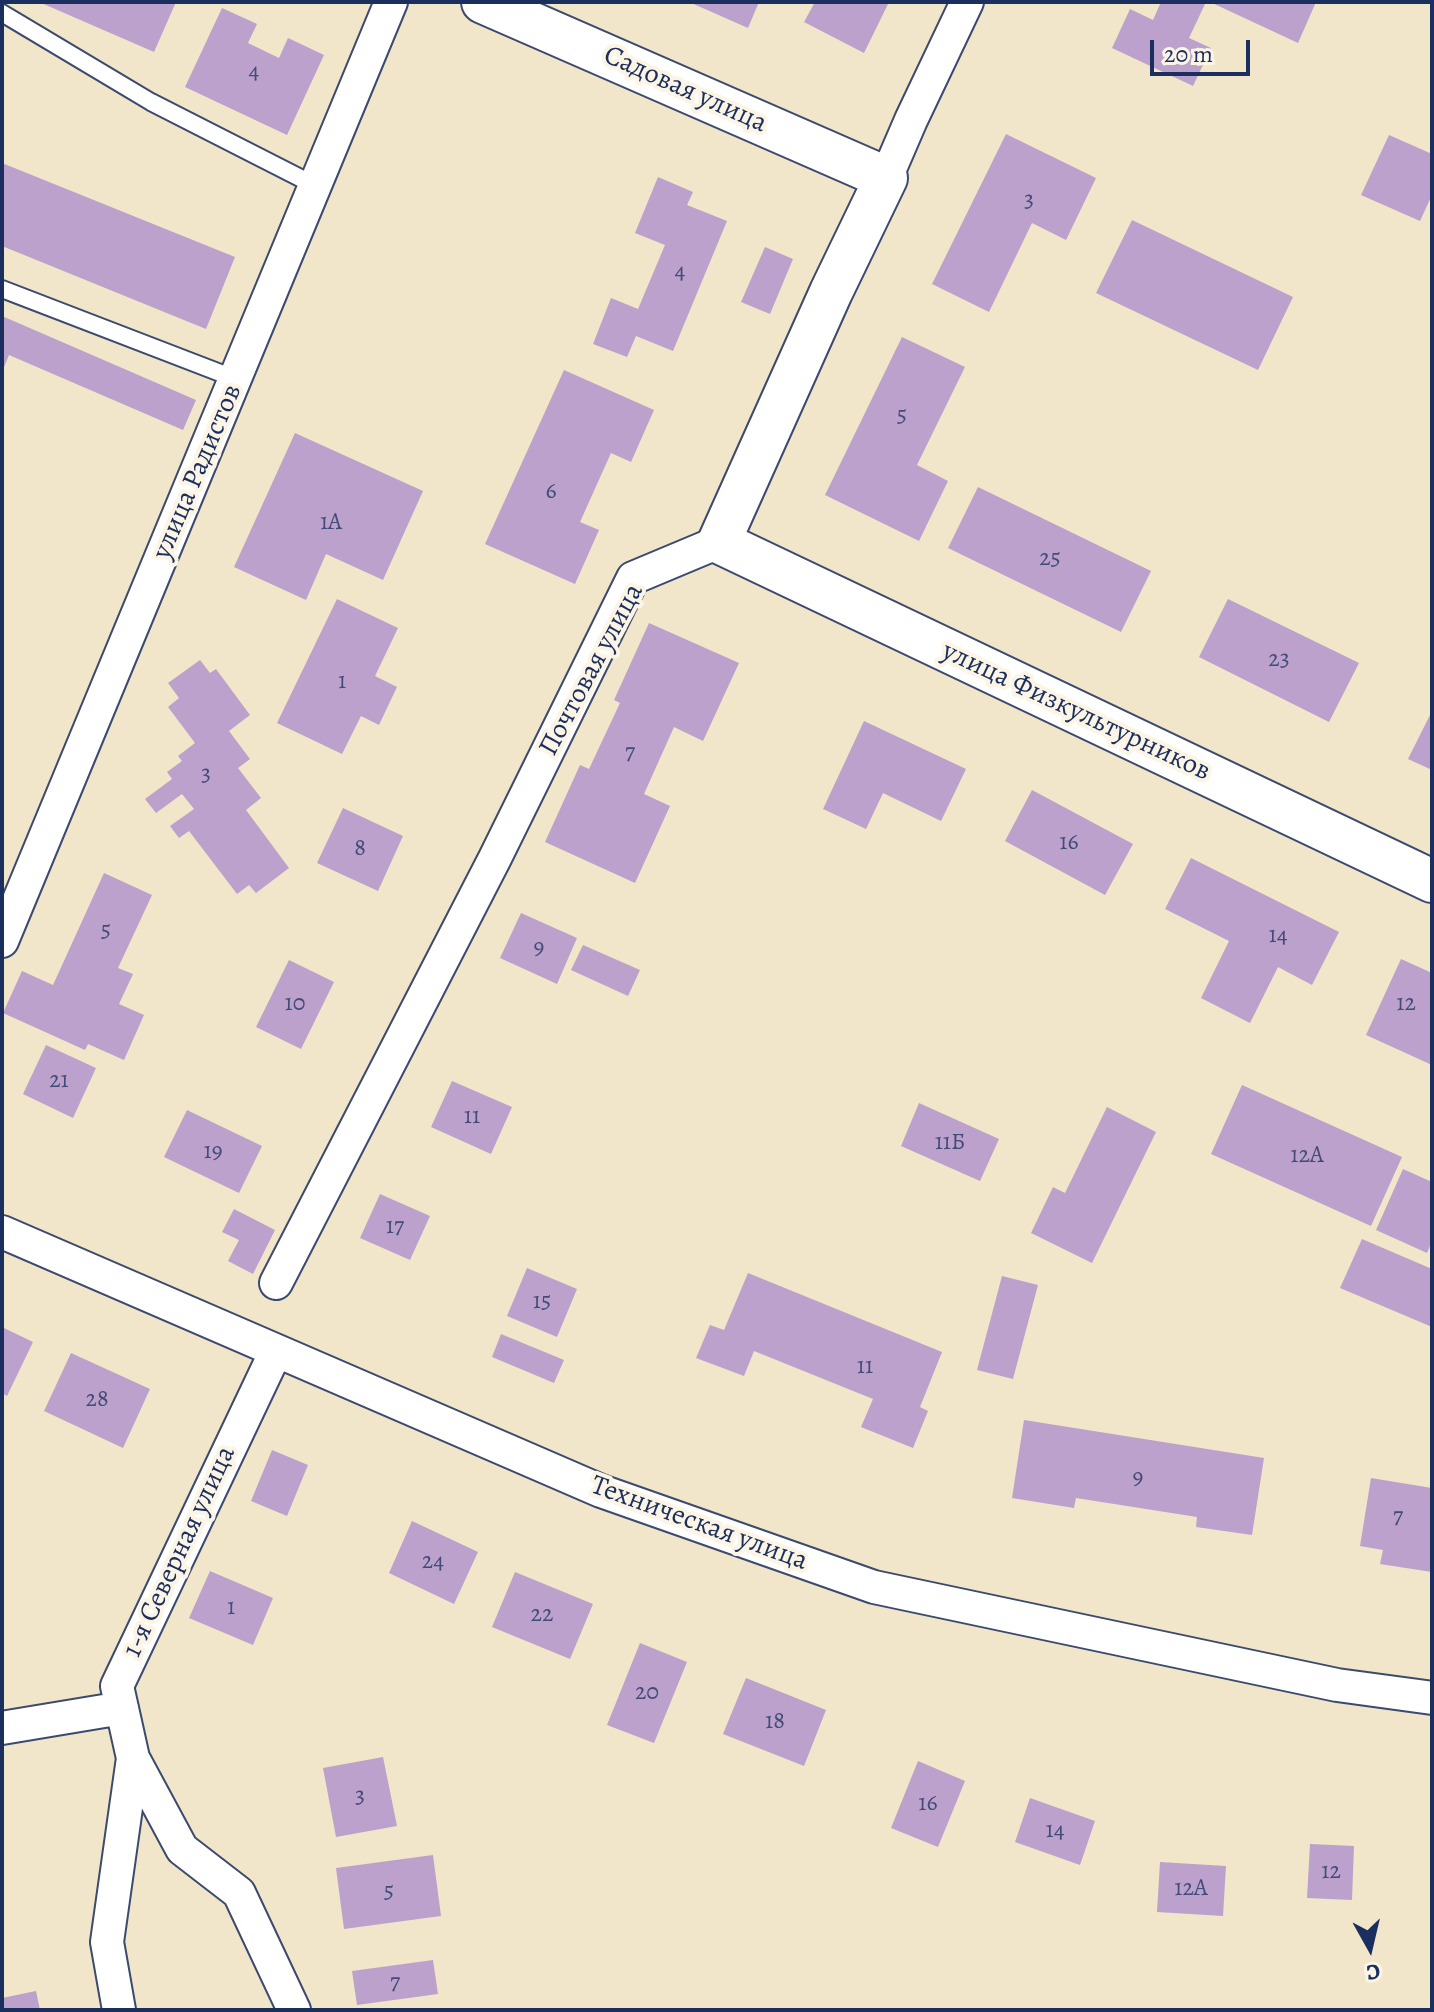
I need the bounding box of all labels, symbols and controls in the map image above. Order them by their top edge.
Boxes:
scale bar [1154,24,1254,74]
text: 20 m [1164,38,1213,70]
street label: Садовая улица [598,39,772,141]
house number: 4 [249,58,259,86]
house number: 3 [1024,187,1034,215]
house number: 4 [675,258,685,286]
street label: улица Радистов [146,379,250,565]
house number: 5 [897,402,907,430]
house number: 6 [545,478,557,506]
house number: 1А [320,509,342,537]
house number: 25 [1039,545,1061,573]
street label: Почтовая улица [533,578,651,762]
street label: улица Физкультурников [936,635,1216,789]
house number: 23 [1268,646,1290,674]
house number: 1 [338,668,346,696]
house number: 7 [625,739,635,767]
house number: 3 [201,761,211,789]
house number: 16 [1059,829,1079,857]
house number: 8 [354,835,366,863]
house number: 5 [101,917,111,945]
house number: 14 [1268,922,1288,950]
house number: 9 [534,934,544,962]
house number: 10 [285,990,305,1018]
house number: 12 [1396,990,1416,1018]
house number: 21 [49,1067,69,1095]
house number: 11 [464,1103,480,1131]
house number: 11Б [935,1129,965,1157]
house number: 19 [203,1138,223,1166]
house number: 12А [1290,1142,1324,1170]
house number: 17 [386,1213,404,1241]
house number: 15 [533,1288,551,1316]
house number: 11 [857,1353,873,1381]
house number: 28 [85,1386,109,1414]
street label: 1-я Северная улица [116,1441,244,1663]
house number: 9 [1133,1464,1143,1492]
street label: Техническая улица [586,1469,812,1579]
house number: 7 [1393,1503,1403,1531]
house number: 24 [422,1548,444,1576]
house number: 1 [227,1594,235,1622]
house number: 22 [531,1601,553,1629]
house number: 20 [635,1679,659,1707]
house number: 18 [765,1708,785,1736]
house number: 3 [355,1783,365,1811]
house number: 16 [918,1790,938,1818]
house number: 14 [1045,1817,1065,1845]
house number: 12 [1321,1858,1341,1886]
house number: 12А [1174,1875,1208,1903]
house number: 5 [384,1878,394,1906]
north arrow [1330,1908,1410,1988]
text: С [1365,1956,1382,1988]
house number: 7 [390,1969,400,1997]

